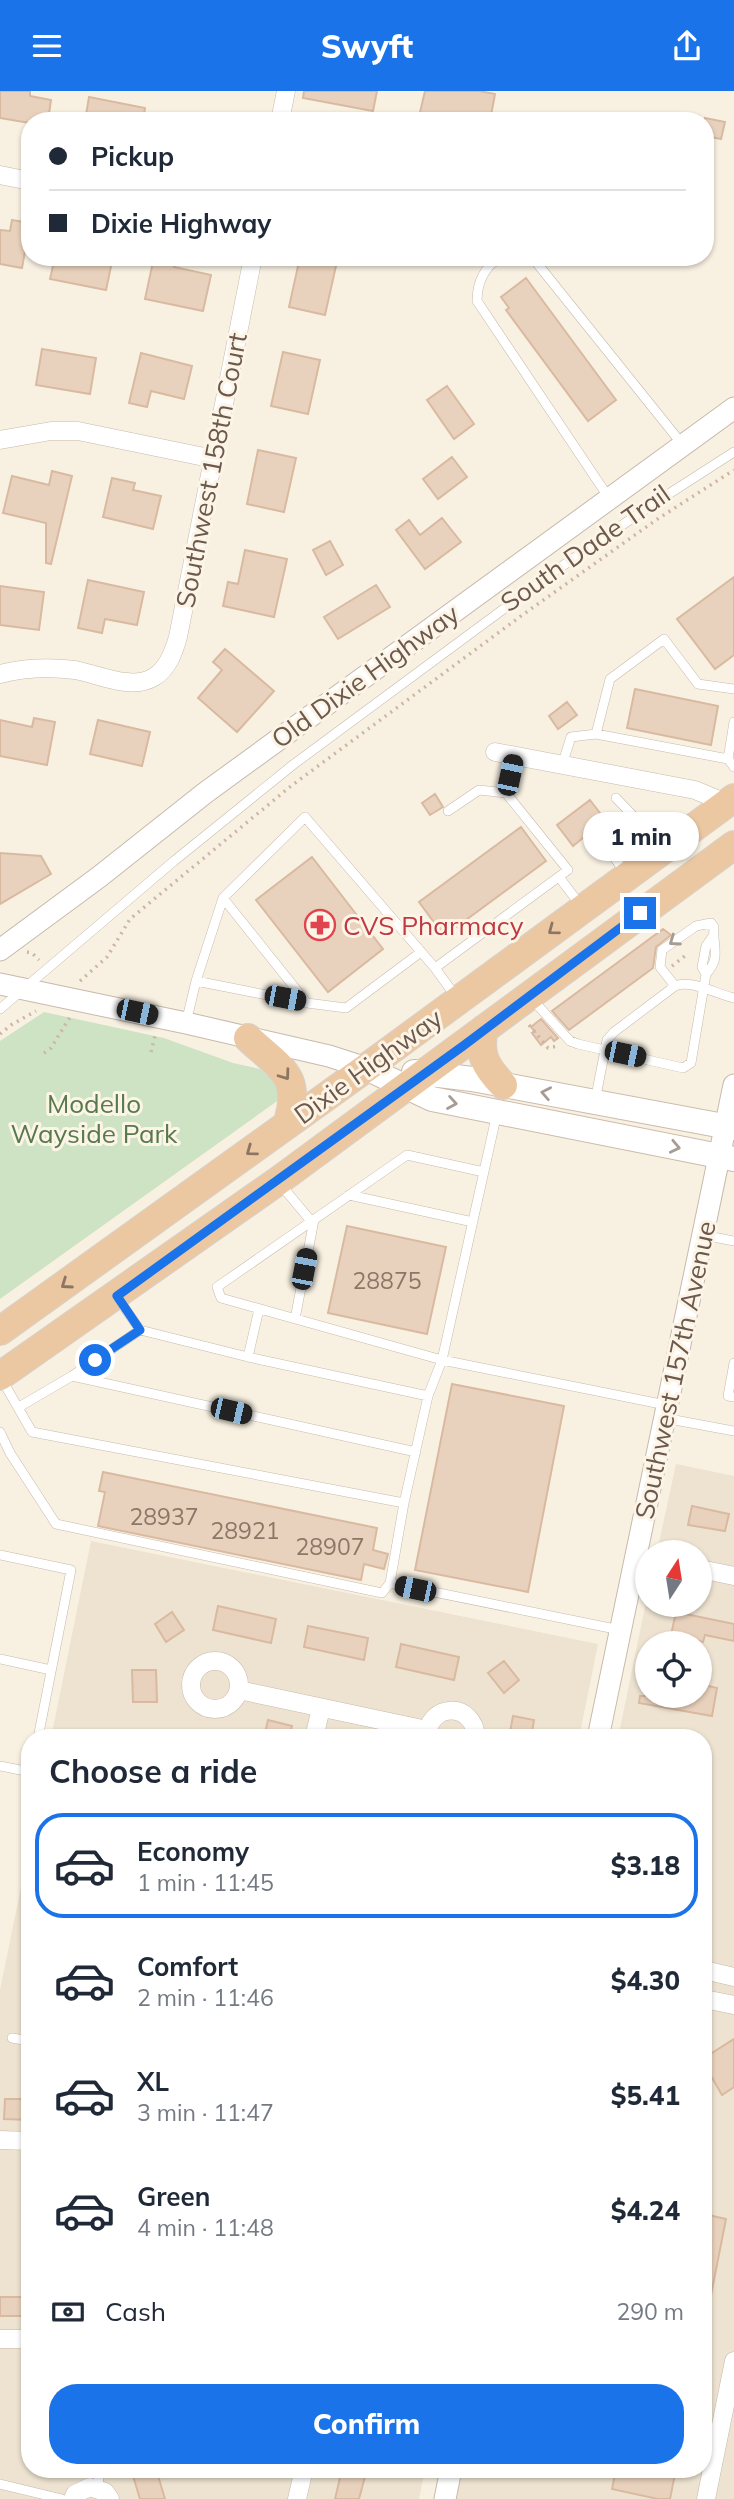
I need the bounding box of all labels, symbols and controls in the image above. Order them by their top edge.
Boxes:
text: Swyft [321,26,413,66]
icon: menu [28,27,66,65]
icon: share [668,27,706,65]
text: Pickup [91,140,174,173]
text: Dixie Highway [91,207,271,240]
street label: Southwest 158th Court [168,330,254,610]
street label: South Dade Trail [494,477,676,619]
street label: Old Dixie Highway [265,597,465,755]
car [496,752,525,798]
callout: 1 min [582,811,698,861]
text: 1 min [610,822,672,851]
route end [624,897,656,929]
pharmacy icon: CVS Pharmacy [303,908,337,942]
place label: CVS Pharmacy [343,909,524,942]
one-way arrow [548,922,561,935]
one-way arrow [669,933,682,945]
car [263,984,308,1012]
car [115,997,160,1027]
street label: Dixie Highway [287,1001,449,1131]
car [603,1039,648,1069]
one-way arrow [277,1068,289,1080]
park label: Modello Wayside Park [11,1087,178,1150]
one-way arrow [540,1087,552,1102]
one-way arrow [446,1094,458,1109]
one-way arrow [669,1138,681,1153]
one-way arrow [246,1143,259,1155]
street label: Southwest 157th Avenue [627,1218,723,1522]
car [290,1246,319,1292]
house number: 28875 [352,1266,422,1295]
one-way arrow [61,1276,74,1288]
route start [79,1344,111,1376]
car [209,1396,254,1426]
house number: 28937 [129,1502,199,1531]
house number: 28921 [210,1516,280,1545]
house number: 28907 [295,1532,365,1561]
north arrow [635,1540,712,1617]
map controls [635,1540,712,1708]
car [393,1574,438,1604]
button: locate [635,1631,712,1708]
text: Choose a ride [49,1751,257,1791]
icon: car [53,1834,116,1897]
text: Economy [137,1835,249,1868]
text: $3.18 [611,1849,680,1882]
text: 1 min · 11:45 [137,1868,274,1897]
icon: car [53,1949,116,2012]
text: Comfort [137,1950,238,1983]
text: $4.30 [611,1964,680,1997]
text: 2 min · 11:46 [137,1983,274,2012]
icon: car [53,2064,116,2127]
text: XL [137,2065,169,2098]
text: $5.41 [611,2079,680,2112]
text: 3 min · 11:47 [137,2098,274,2127]
icon: car [53,2179,116,2242]
text: Green [137,2180,210,2213]
text: $4.24 [611,2194,680,2227]
text: 4 min · 11:48 [137,2213,274,2242]
icon: cash [49,2293,87,2331]
text: Cash [105,2295,166,2328]
text: 290 m [616,2297,684,2326]
button: Confirm [49,2384,684,2464]

